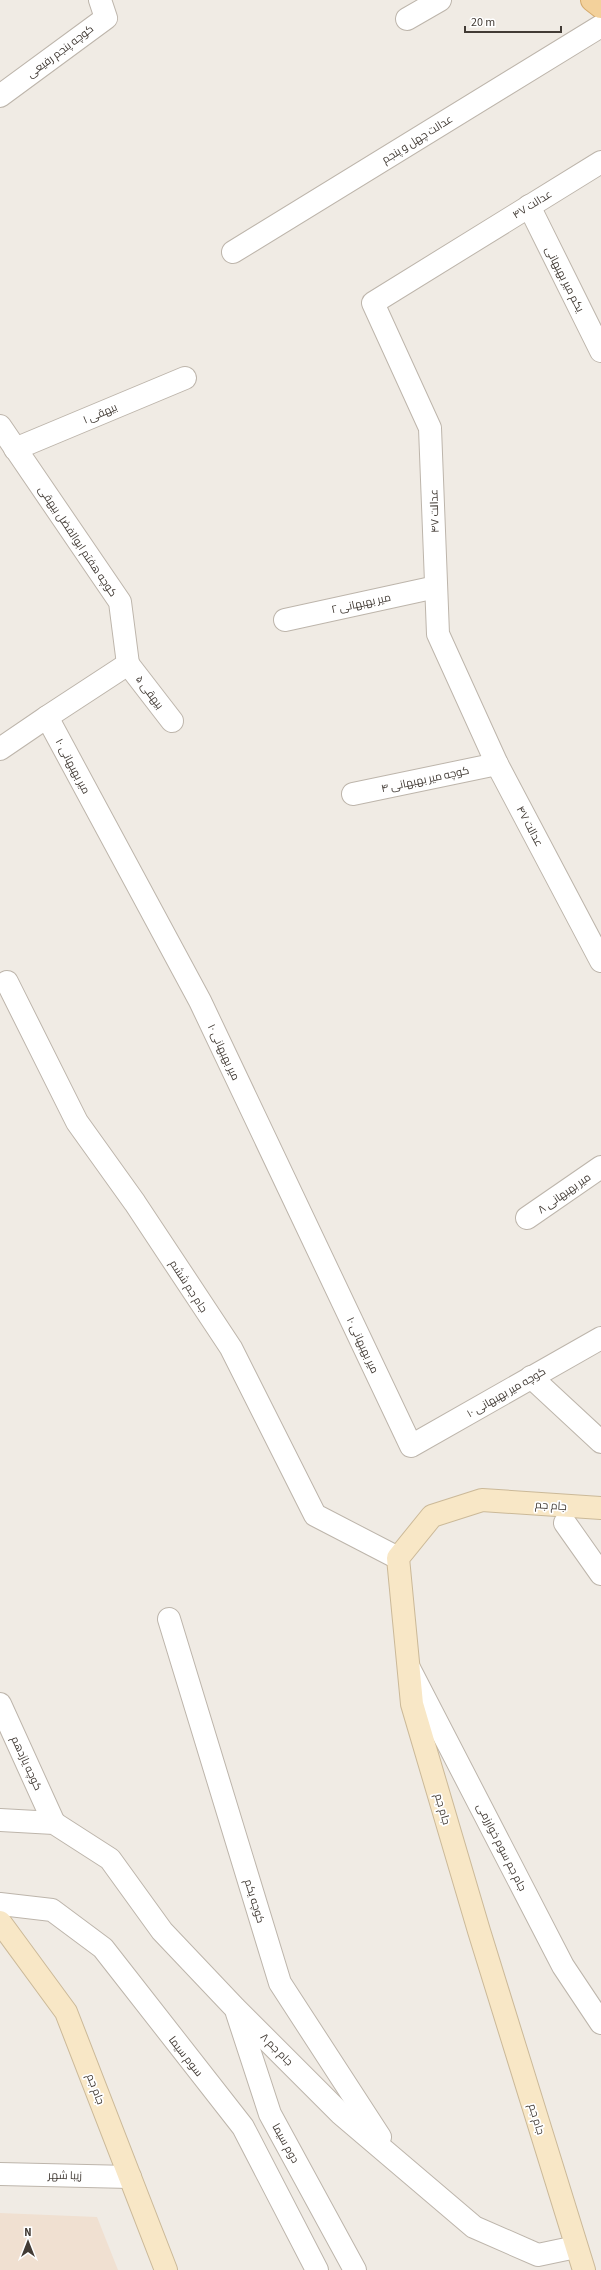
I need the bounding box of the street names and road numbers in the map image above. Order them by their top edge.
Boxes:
street label: کوچه پنجم رفیعی [24,21,97,81]
street label: عدالت چهل و پنجم [379,112,456,167]
street label: عدالت ۴۷ [510,186,555,222]
street label: یکم میر بهبهانی [542,244,588,315]
street label: بیهقی ۱ [81,400,120,427]
street label: کوچه هفتم ابوالفضل بیهقی [35,483,121,600]
street label: عدالت ۴۷ [426,489,443,533]
street label: ۲ میر بهبهانی [330,590,392,617]
street label: ۵ بیهقی [132,672,167,712]
street label: ۱۰ میر بهبهانی [52,736,93,797]
street label: کوچه میر بهبهانی ۴ [380,763,471,796]
street label: عدالت ۴۷ [513,803,546,849]
street label: ۱۰ میر بهبهانی [204,1022,243,1083]
street label: ۸ میر بهبهانی [535,1170,594,1217]
street label: جام جم ششم [166,1257,211,1315]
street label: ۱۰ میر بهبهانی [343,1315,382,1376]
street label: کوچه میر بهبهانی ۱۰ [464,1364,548,1421]
street label: جام جم [535,1497,567,1514]
street label: کوچه یازدهم [7,1734,46,1793]
street label: جام جم [431,1792,454,1826]
street label: جام جم سوم خوارزمی [473,1801,530,1894]
street label: کوچه یکم [241,1877,268,1925]
street label: ۸ جام جم [257,2030,296,2069]
street label: سوم سیما [165,2033,206,2080]
street label: جام جم [83,2072,108,2107]
street label: جام جم [525,2102,548,2137]
street label: دوم سیما [268,2121,303,2166]
street label: زیبا شهر [47,2168,82,2183]

